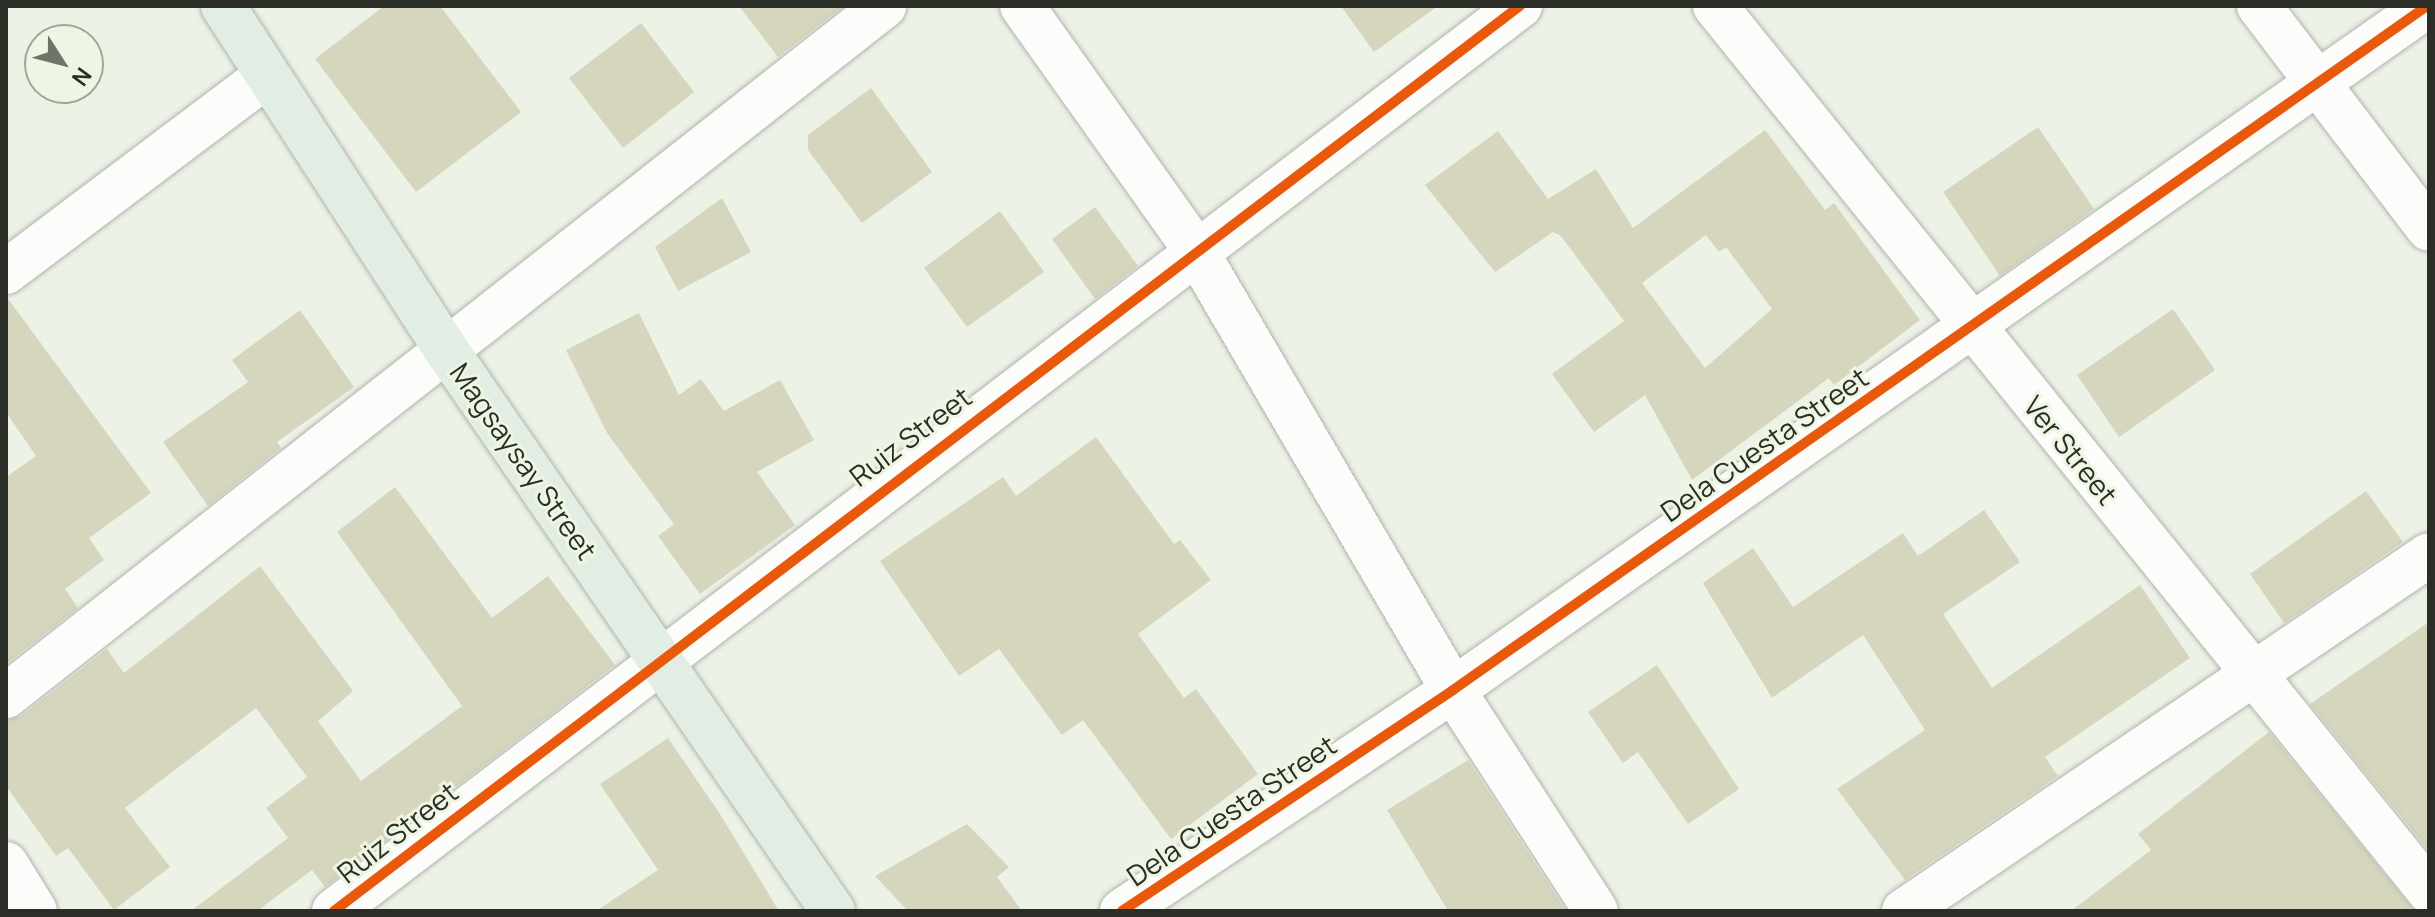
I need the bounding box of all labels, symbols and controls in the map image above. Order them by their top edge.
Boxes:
north arrow [24,24,104,104]
text: N [65,62,99,92]
street label: Magsaysay Street [444,356,604,566]
street label: Dela Cuesta Street [1654,360,1874,528]
street label: Ruiz Street [843,379,977,493]
street label: Ver Street [2017,389,2125,511]
street label: Dela Cuesta Street [1120,728,1342,892]
street label: Ruiz Street [330,775,464,889]

